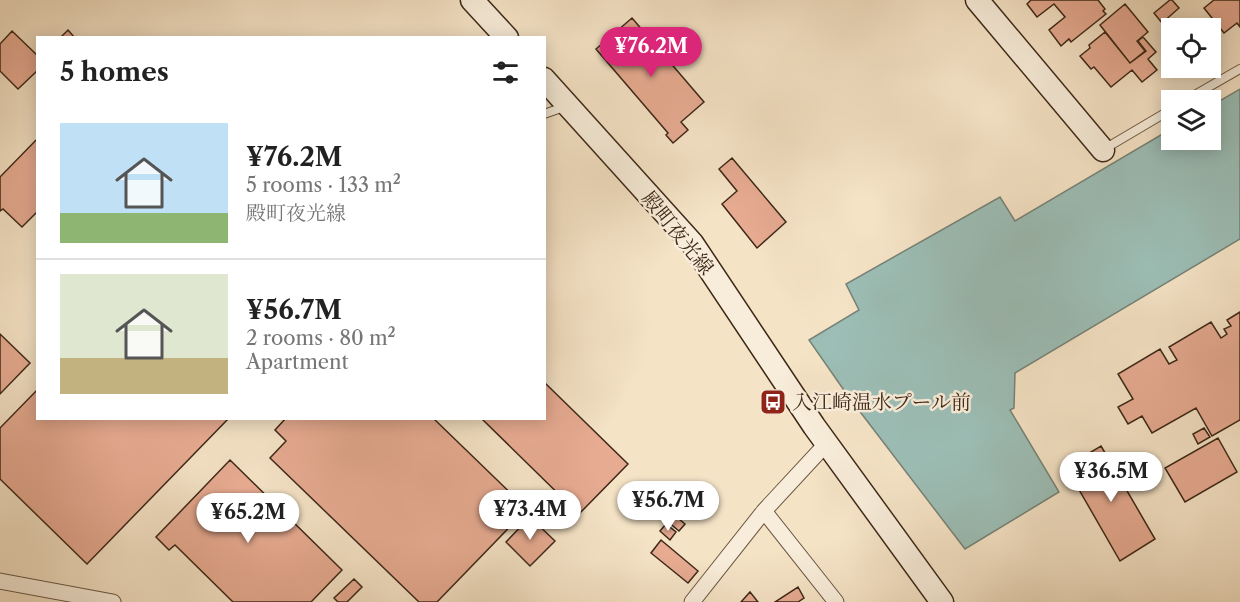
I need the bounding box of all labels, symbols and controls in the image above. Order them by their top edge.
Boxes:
map controls [1161,18,1221,150]
button: locate [1161,18,1221,78]
pin: ¥76.2M [602,27,700,78]
text: ¥76.2M [614,34,688,58]
text: 5 homes [60,56,169,88]
icon: filters [489,56,522,89]
button: layers [1161,90,1221,150]
text: ¥76.2M [246,141,342,173]
icon: home [108,147,180,219]
text: 5 rooms · 133 m² [246,173,401,197]
street label: 殿町夜光線 [637,187,719,279]
text: 殿町夜光線 [246,201,346,225]
text: ¥56.7M [246,294,342,326]
icon: home [108,298,180,370]
text: 2 rooms · 80 m² [246,326,396,350]
text: Apartment [246,350,349,374]
bus stop icon: 入江崎温水プール前 [758,387,788,417]
place label: 入江崎温水プール前 [792,390,971,414]
pin: ¥36.5M [1062,452,1160,503]
text: ¥36.5M [1074,459,1148,483]
pin: ¥56.7M [619,481,717,532]
text: ¥56.7M [631,488,705,512]
pin: ¥73.4M [481,490,579,541]
pin: ¥65.2M [199,493,297,544]
text: ¥73.4M [493,497,567,521]
text: ¥65.2M [210,500,286,524]

